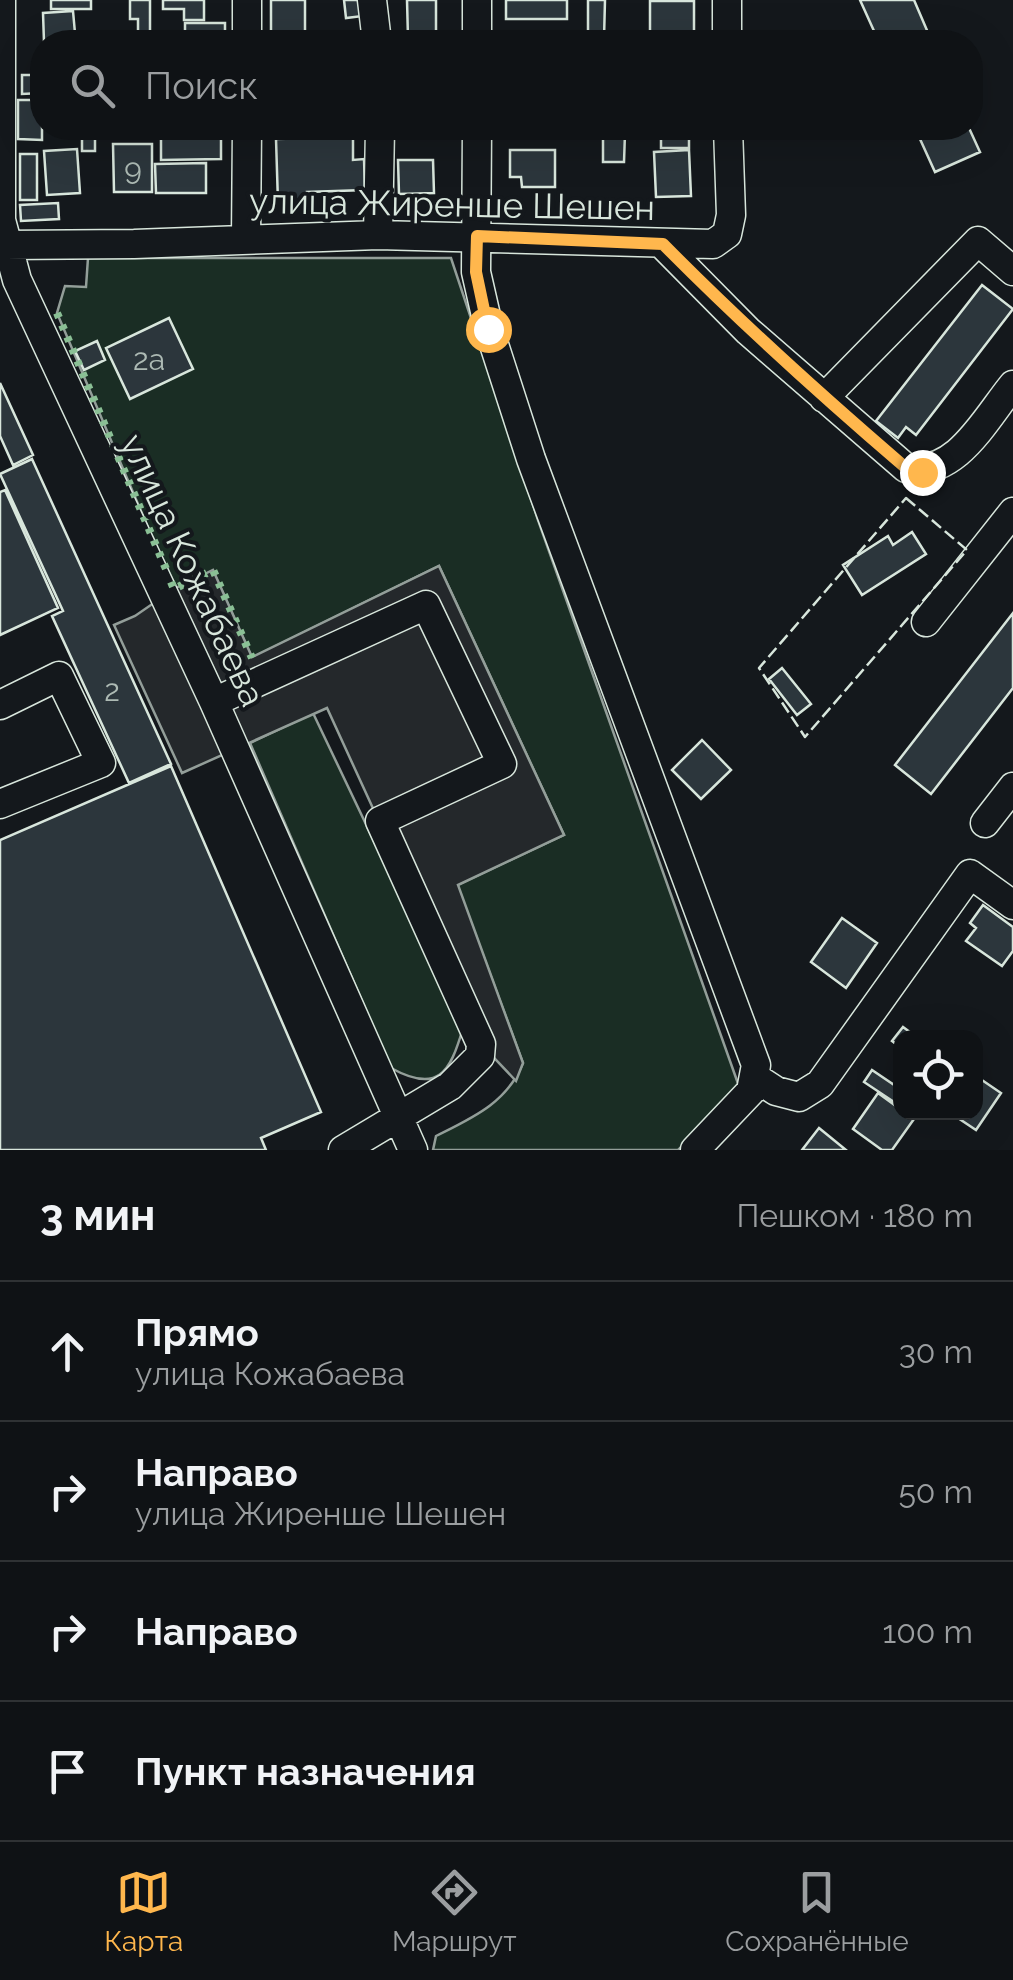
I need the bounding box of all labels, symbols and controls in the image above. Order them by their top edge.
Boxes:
search box [30,30,983,140]
icon: search [65,58,120,113]
text: Поиск [145,63,258,108]
house number: 9 [124,151,142,186]
street label: улица Жиренше Шешен [249,180,655,228]
route start [466,307,512,353]
house number: 2а [133,342,165,377]
street label: улица Кожабаева [112,428,274,712]
route end [900,450,946,496]
house number: 2 [104,673,120,708]
map controls [893,1030,983,1120]
button: locate [893,1030,983,1120]
text: 3 мин [40,1191,155,1240]
text: Пешком · 180 m [736,1197,973,1234]
text: Прямо [135,1310,259,1355]
icon: ahead [40,1324,95,1379]
text: 30 m [899,1333,973,1370]
text: улица Кожабаева [135,1355,405,1392]
text: Направо [135,1450,298,1495]
icon: right [40,1464,95,1519]
text: 50 m [898,1473,973,1510]
text: улица Жиренше Шешен [135,1495,506,1532]
icon: right [40,1604,95,1659]
text: Направо [135,1609,298,1654]
text: 100 m [883,1613,973,1650]
icon: arrive [40,1744,95,1799]
text: Пункт назначения [135,1749,476,1794]
tab: Карта [104,1865,183,1958]
tab: Маршрут [392,1865,517,1958]
tab: Сохранённые [725,1865,909,1958]

